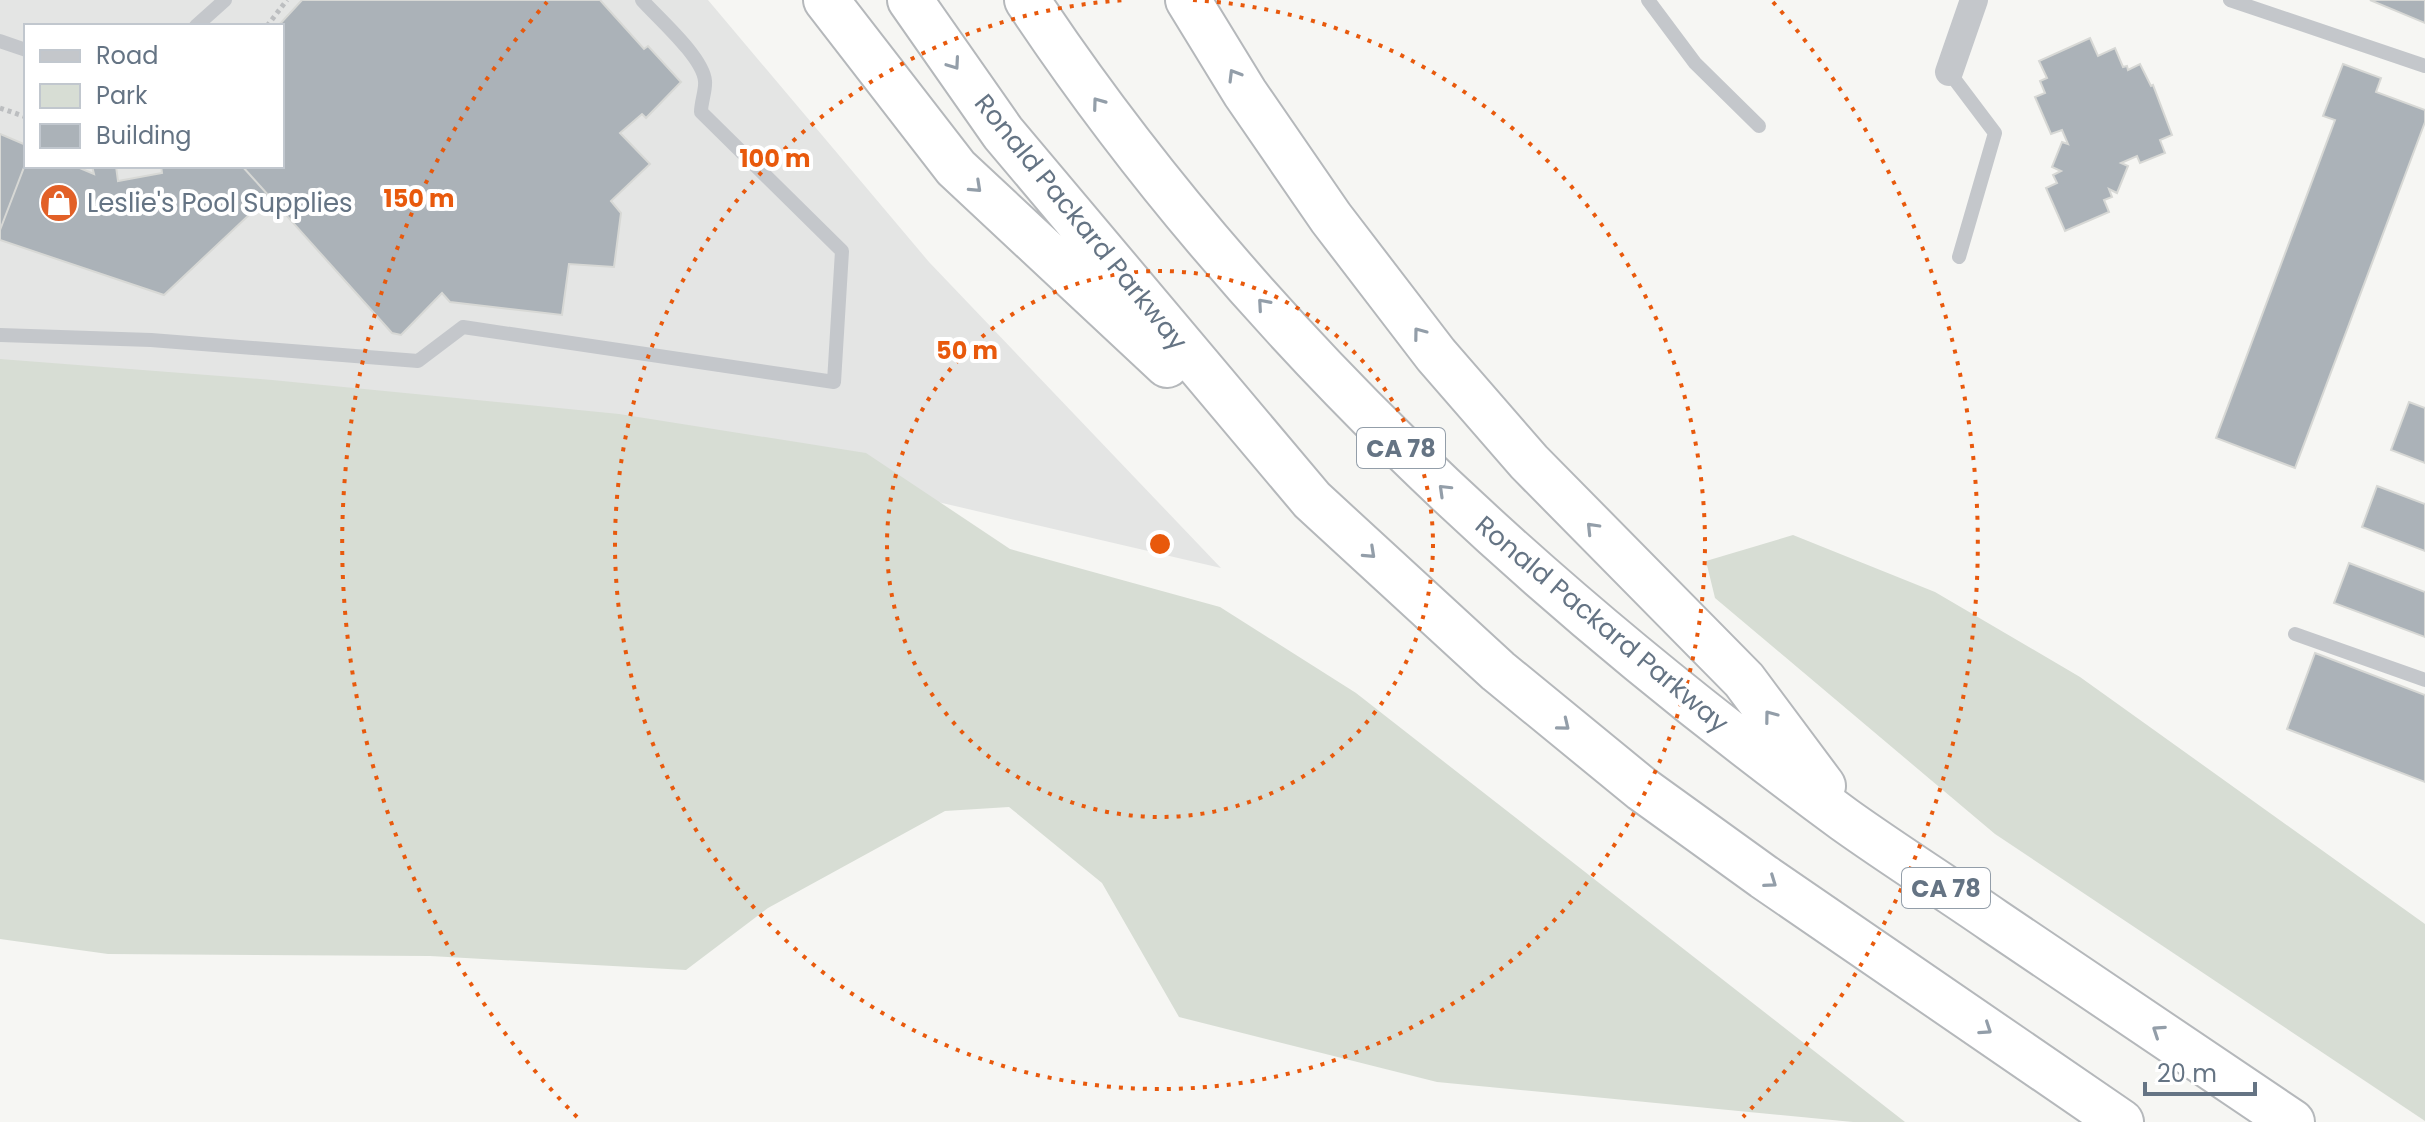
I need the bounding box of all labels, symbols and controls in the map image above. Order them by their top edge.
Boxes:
legend [24,24,284,168]
text: Road [96,39,158,72]
one-way arrow [944,56,959,70]
one-way arrow [1228,69,1244,84]
text: Park [96,79,148,112]
street label: Ronald Packard Parkway [966,86,1196,358]
one-way arrow [1094,97,1108,111]
text: Building [96,119,192,152]
text: 100 m [740,142,810,175]
one-way arrow [967,178,982,192]
shop icon: Leslie's Pool Supplies [38,182,80,224]
text: 150 m [384,182,454,215]
place label: Leslie's Pool Supplies [87,185,353,221]
one-way arrow [1258,298,1273,313]
one-way arrow [1415,328,1429,342]
text: 50 m [936,334,998,367]
road number: CA 78 [1357,428,1445,468]
one-way arrow [1439,485,1454,499]
street label: Ronald Packard Parkway [1468,507,1737,741]
one-way arrow [1587,523,1601,537]
centre of rings [1146,530,1174,558]
one-way arrow [1360,543,1375,557]
one-way arrow [1766,710,1780,725]
one-way arrow [1555,715,1569,730]
road number: CA 78 [1902,868,1990,908]
one-way arrow [1763,872,1777,887]
one-way arrow [1977,1019,1991,1034]
one-way arrow [2152,1026,2167,1041]
scale bar [2145,1046,2255,1096]
text: 20 m [2157,1057,2217,1090]

